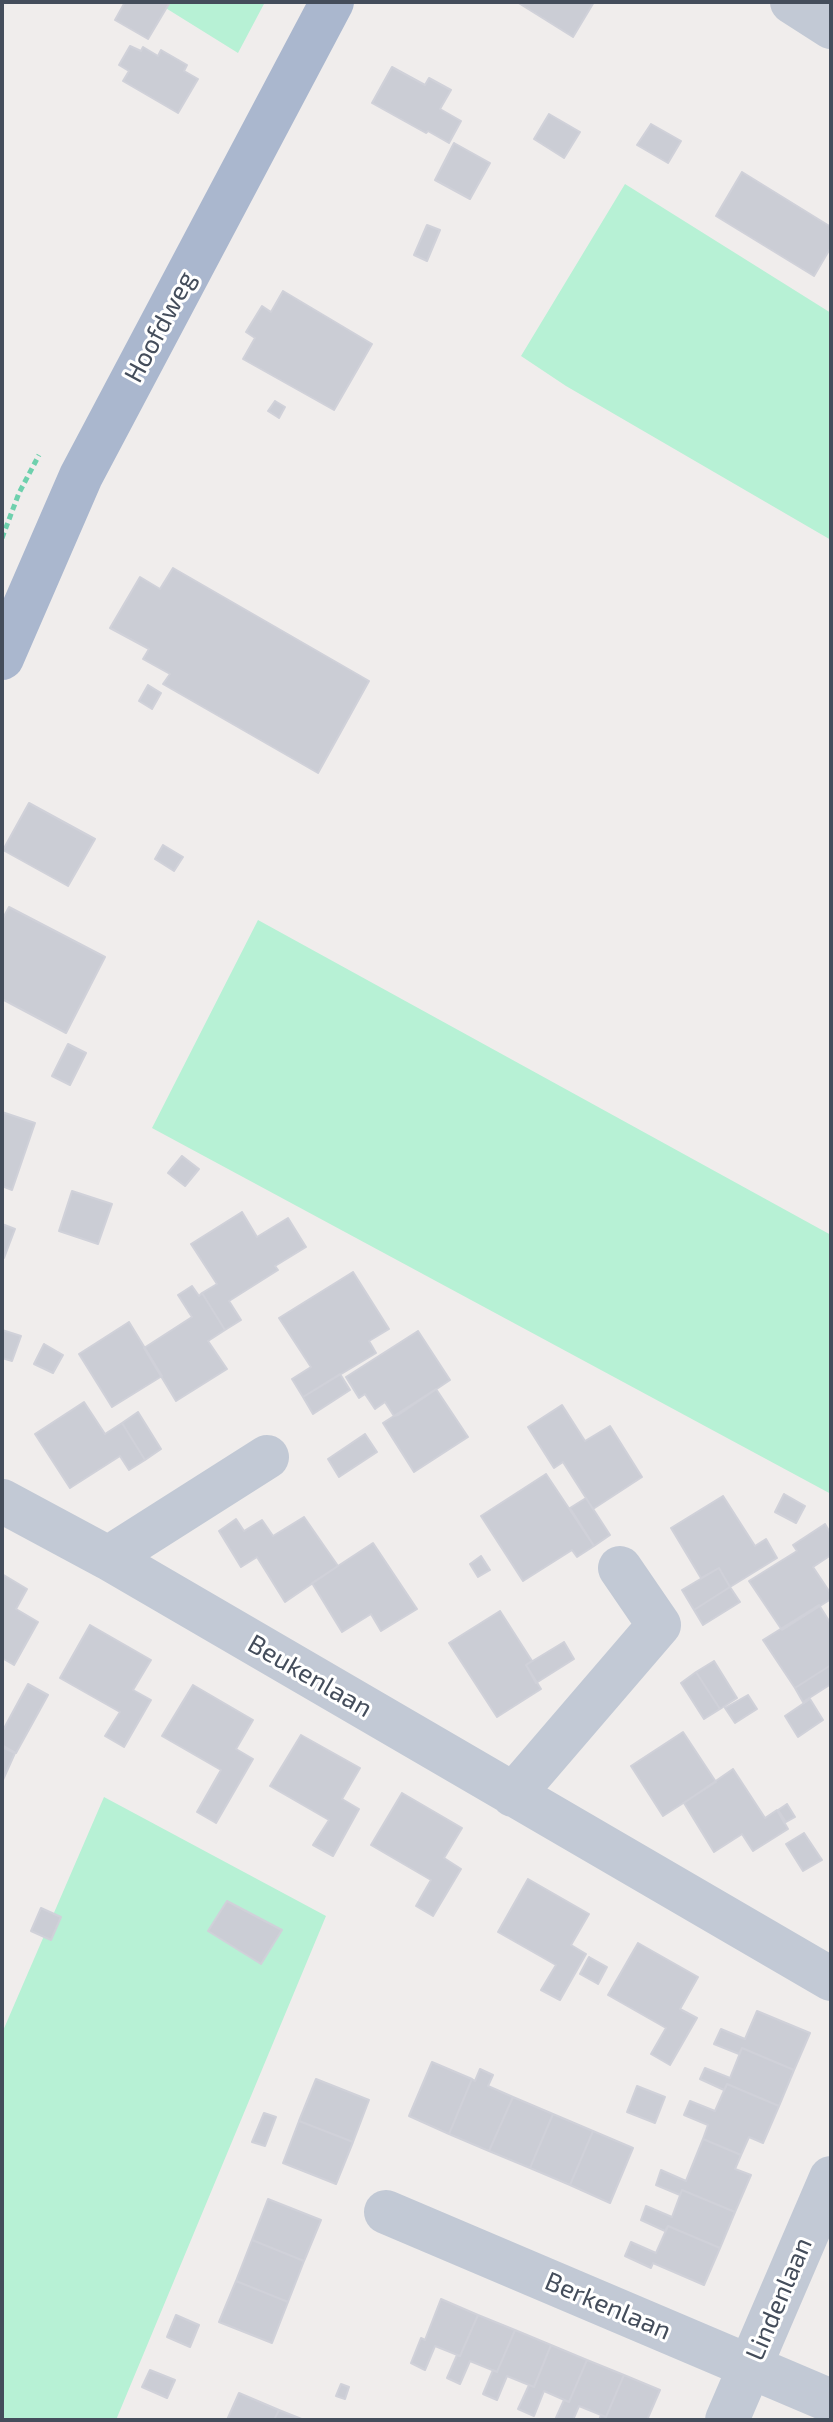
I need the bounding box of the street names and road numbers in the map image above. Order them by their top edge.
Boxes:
street label: Hoofdweg [118,266,202,388]
street label: Beukenlaan [242,1628,378,1724]
street label: Lindenlaan [739,2233,819,2365]
street label: Berkenlaan [540,2266,676,2346]

